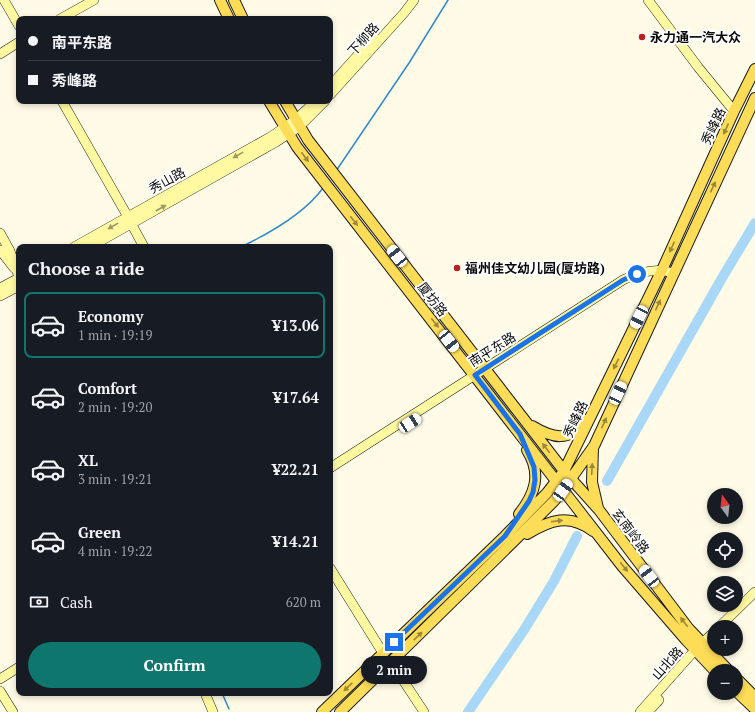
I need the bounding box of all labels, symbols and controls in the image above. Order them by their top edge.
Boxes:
street label: 下柳路 [343,18,383,60]
place label: 永力通一汽大众 [650,28,741,46]
text: 南平东路 [52,32,112,52]
marker: 永力通一汽大众 [637,32,647,42]
text: 秀峰路 [52,70,97,90]
street label: 秀峰路 [697,105,729,147]
one-way arrow [723,123,729,135]
one-way arrow [232,152,244,158]
one-way arrow [301,152,309,163]
street label: 秀山路 [146,163,188,197]
one-way arrow [710,182,716,193]
one-way arrow [155,204,167,211]
one-way arrow [350,215,358,226]
one-way arrow [107,222,119,229]
one-way arrow [669,242,675,253]
car [385,243,409,269]
text: Choose a ride [28,256,144,280]
place label: 福州佳文幼儿园(厦坊路) [465,259,605,277]
marker: 福州佳文幼儿园(厦坊路) [452,263,462,273]
route start [628,265,646,283]
street label: 厦坊路 [414,278,452,320]
one-way arrow [656,299,662,311]
car [628,304,650,330]
text: Economy [78,306,143,326]
icon: car [30,307,66,343]
text: ¥13.06 [272,315,319,335]
one-way arrow [430,317,439,328]
text: 1 min · 19:19 [78,326,152,344]
car [437,328,461,354]
street label: 南平东路 [465,328,519,370]
one-way arrow [613,359,619,370]
text: Comfort [78,378,137,398]
icon: car [30,379,66,415]
car [607,380,629,406]
text: ¥17.64 [273,387,319,407]
text: 2 min · 19:20 [78,398,152,416]
street label: 秀峰路 [559,398,591,440]
car [397,411,423,435]
one-way arrow [601,418,607,429]
one-way arrow [542,442,550,453]
text: XL [78,450,98,470]
icon: car [30,451,66,487]
text: ¥22.21 [272,459,319,479]
one-way arrow [589,462,595,475]
text: 3 min · 19:21 [78,470,152,488]
car [551,477,575,503]
north arrow [707,488,743,524]
map controls [707,488,743,700]
street label: 玄南岭路 [608,505,654,557]
one-way arrow [551,518,563,524]
text: Green [78,522,121,542]
icon: car [30,523,66,559]
text: ¥14.21 [272,531,319,551]
button: locate [707,532,743,568]
text: 4 min · 19:22 [78,542,152,560]
one-way arrow [620,562,629,573]
car [637,563,661,589]
button: layers [707,576,743,612]
icon: cash [28,591,50,613]
text: Cash [60,592,93,612]
text: 620 m [286,593,321,611]
one-way arrow [679,616,688,627]
button: + [707,620,743,656]
one-way arrow [413,631,423,641]
route end [385,633,403,651]
button: Confirm [28,642,321,688]
street label: 山北路 [647,642,687,684]
callout: 2 min [361,656,427,684]
text: 2 min [376,661,412,679]
button: − [707,664,743,700]
one-way arrow [343,682,353,692]

